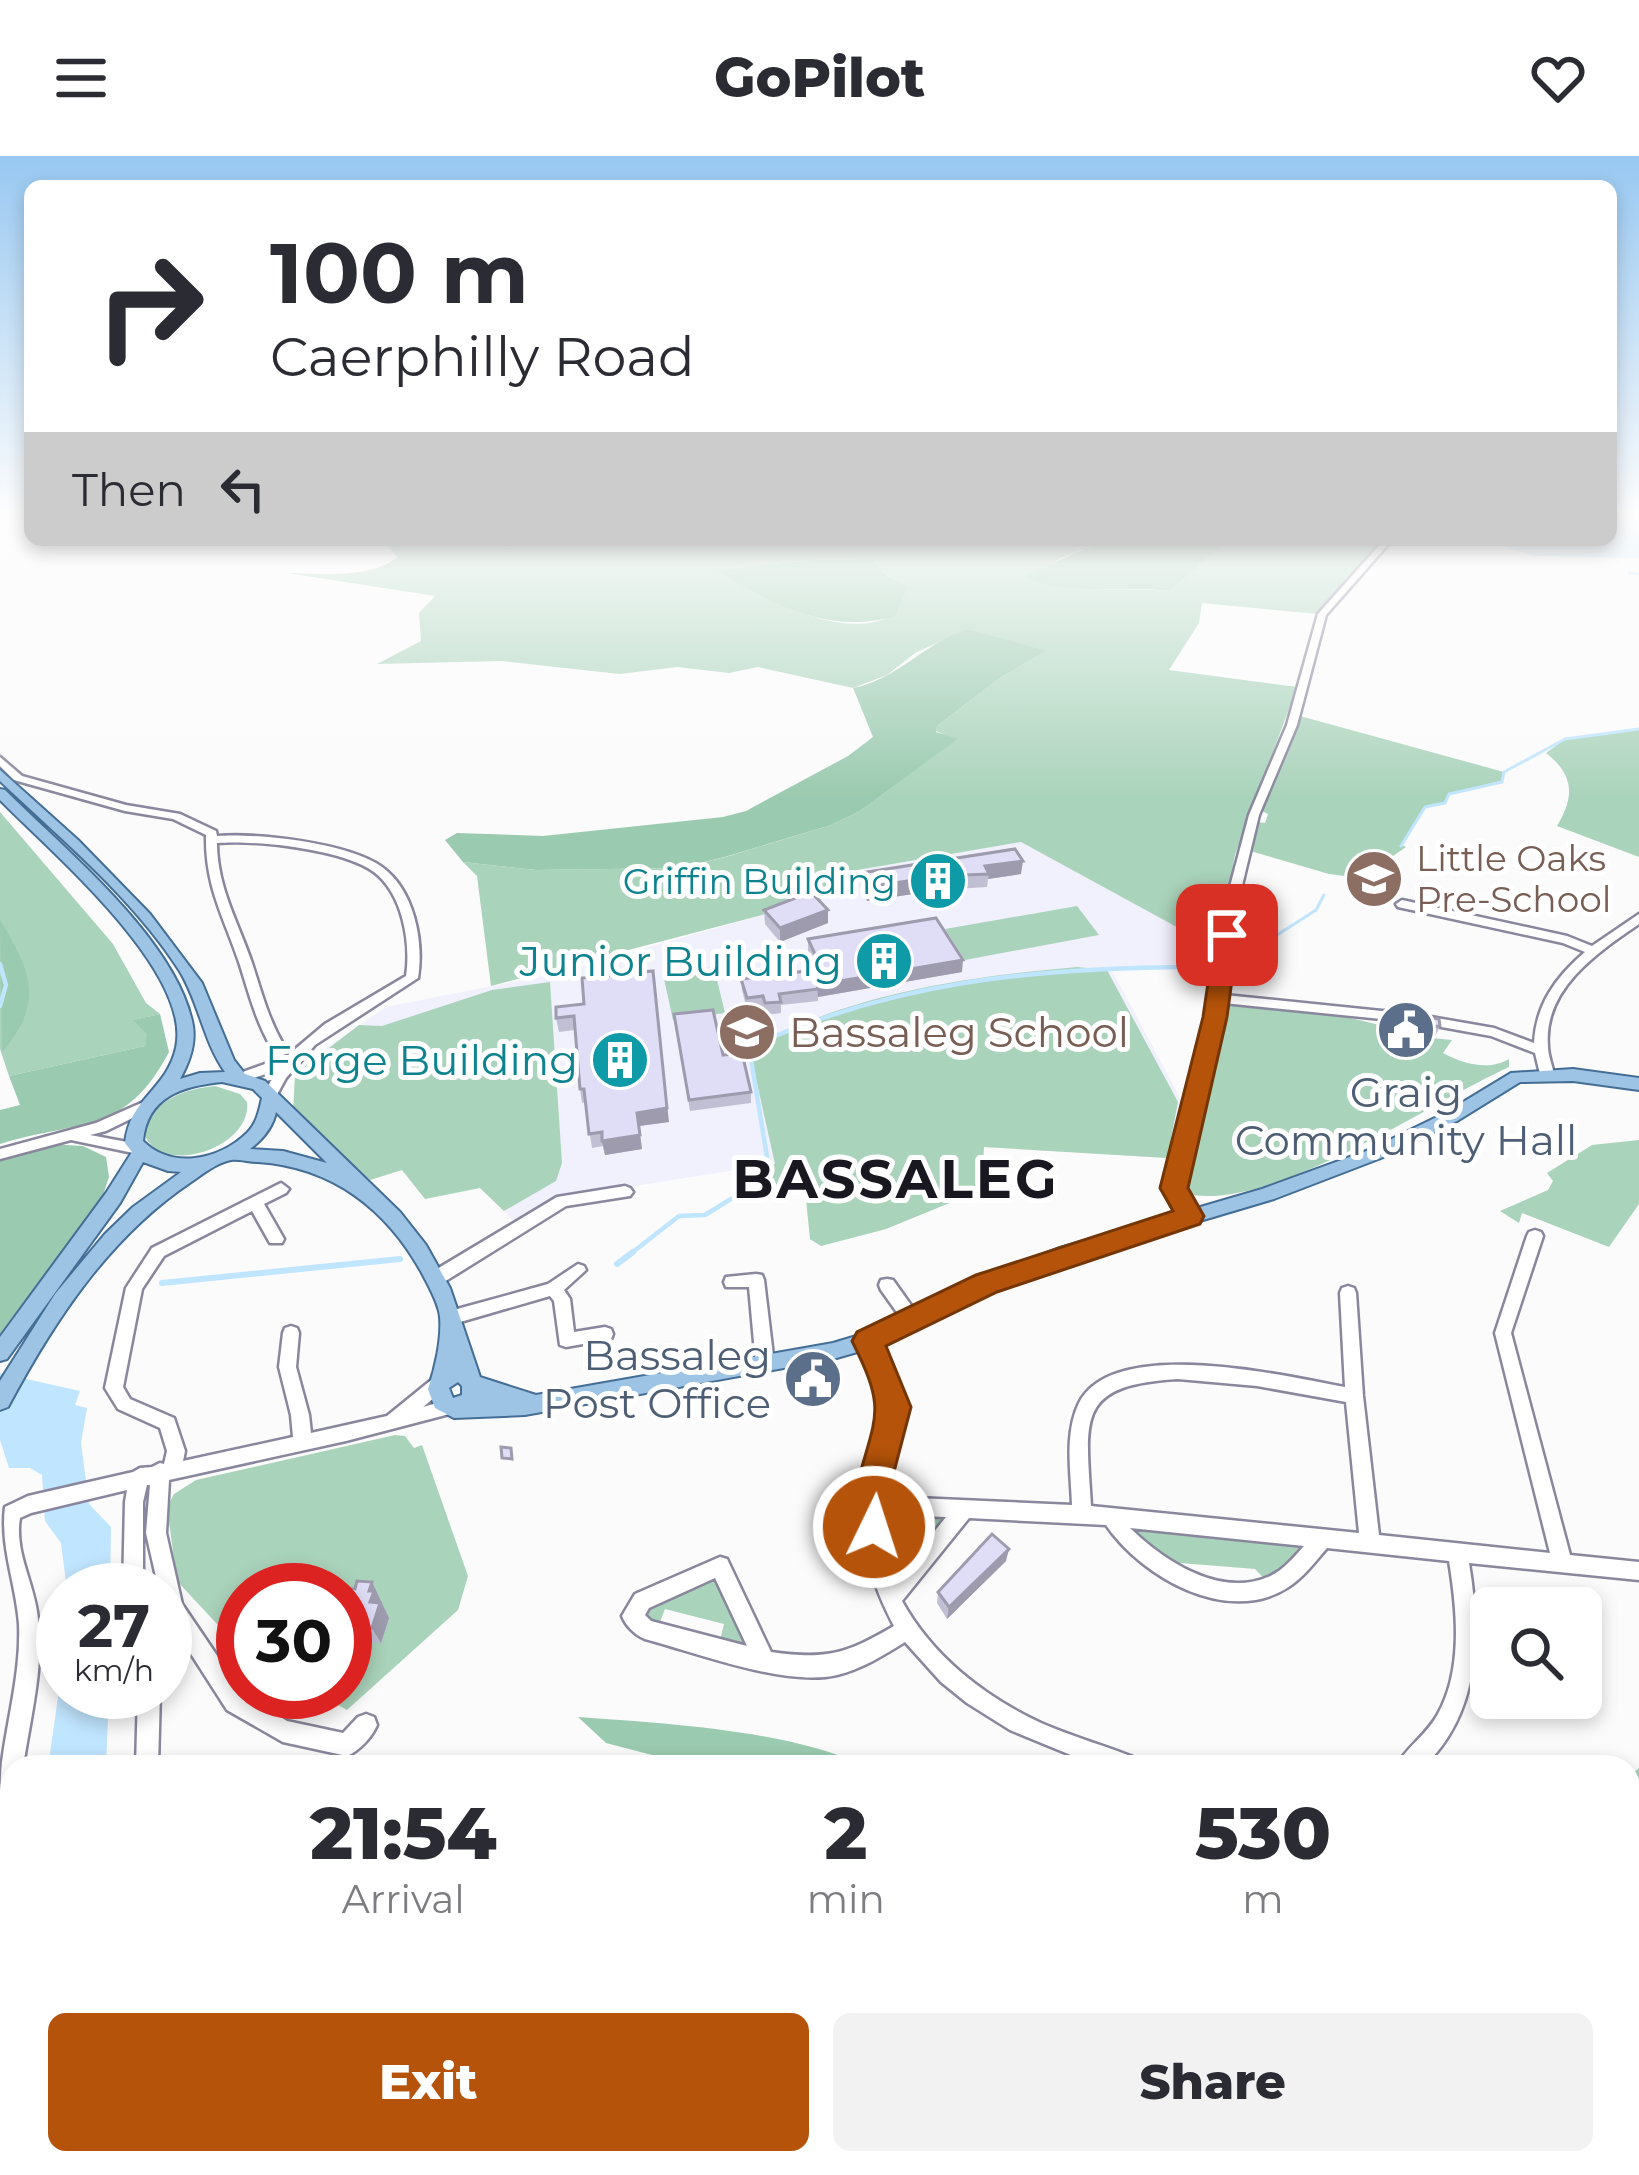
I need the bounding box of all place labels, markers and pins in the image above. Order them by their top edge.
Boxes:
place label: Little Oaks Pre-School [1416,836,1612,921]
school or university icon: Little Oaks Pre-School [1343,848,1405,910]
building icon: Griffin Building [907,850,969,912]
place label: Griffin Building [623,859,896,903]
pin [1176,884,1278,986]
building icon: Junior Building [853,930,915,992]
place label: Junior Building [518,935,842,987]
public building icon: Graig Community Hall [1375,999,1437,1061]
school or university icon: Bassaleg School [716,1001,778,1063]
place label: Bassaleg School [789,1006,1129,1058]
building icon: Forge Building [589,1029,651,1091]
place label: Forge Building [265,1034,578,1086]
place label: Graig Community Hall [1235,1066,1577,1166]
place label: Bassaleg Post Office [543,1329,771,1429]
public building icon: Bassaleg Post Office [782,1348,844,1410]

